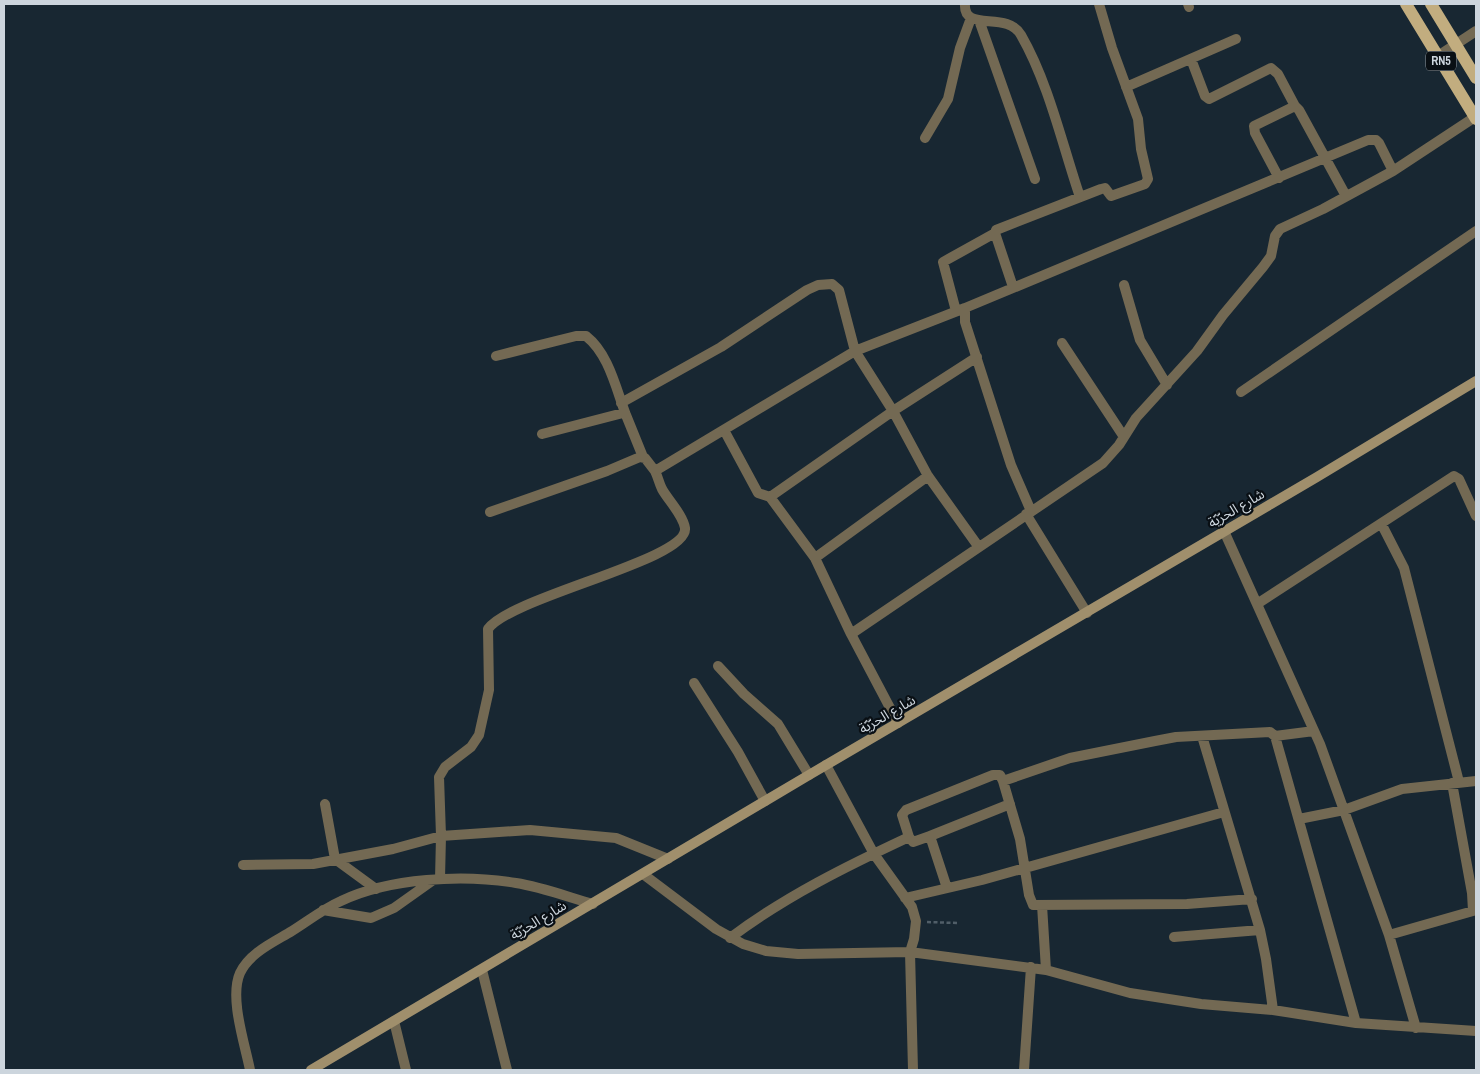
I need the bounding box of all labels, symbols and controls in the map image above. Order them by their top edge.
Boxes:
road number: RN5 [1426,51,1456,70]
street label: شارع الحرّيّة [1204,485,1269,533]
street label: شارع الحرّيّة [855,691,920,739]
street label: شارع الحرّيّة [507,896,570,946]

